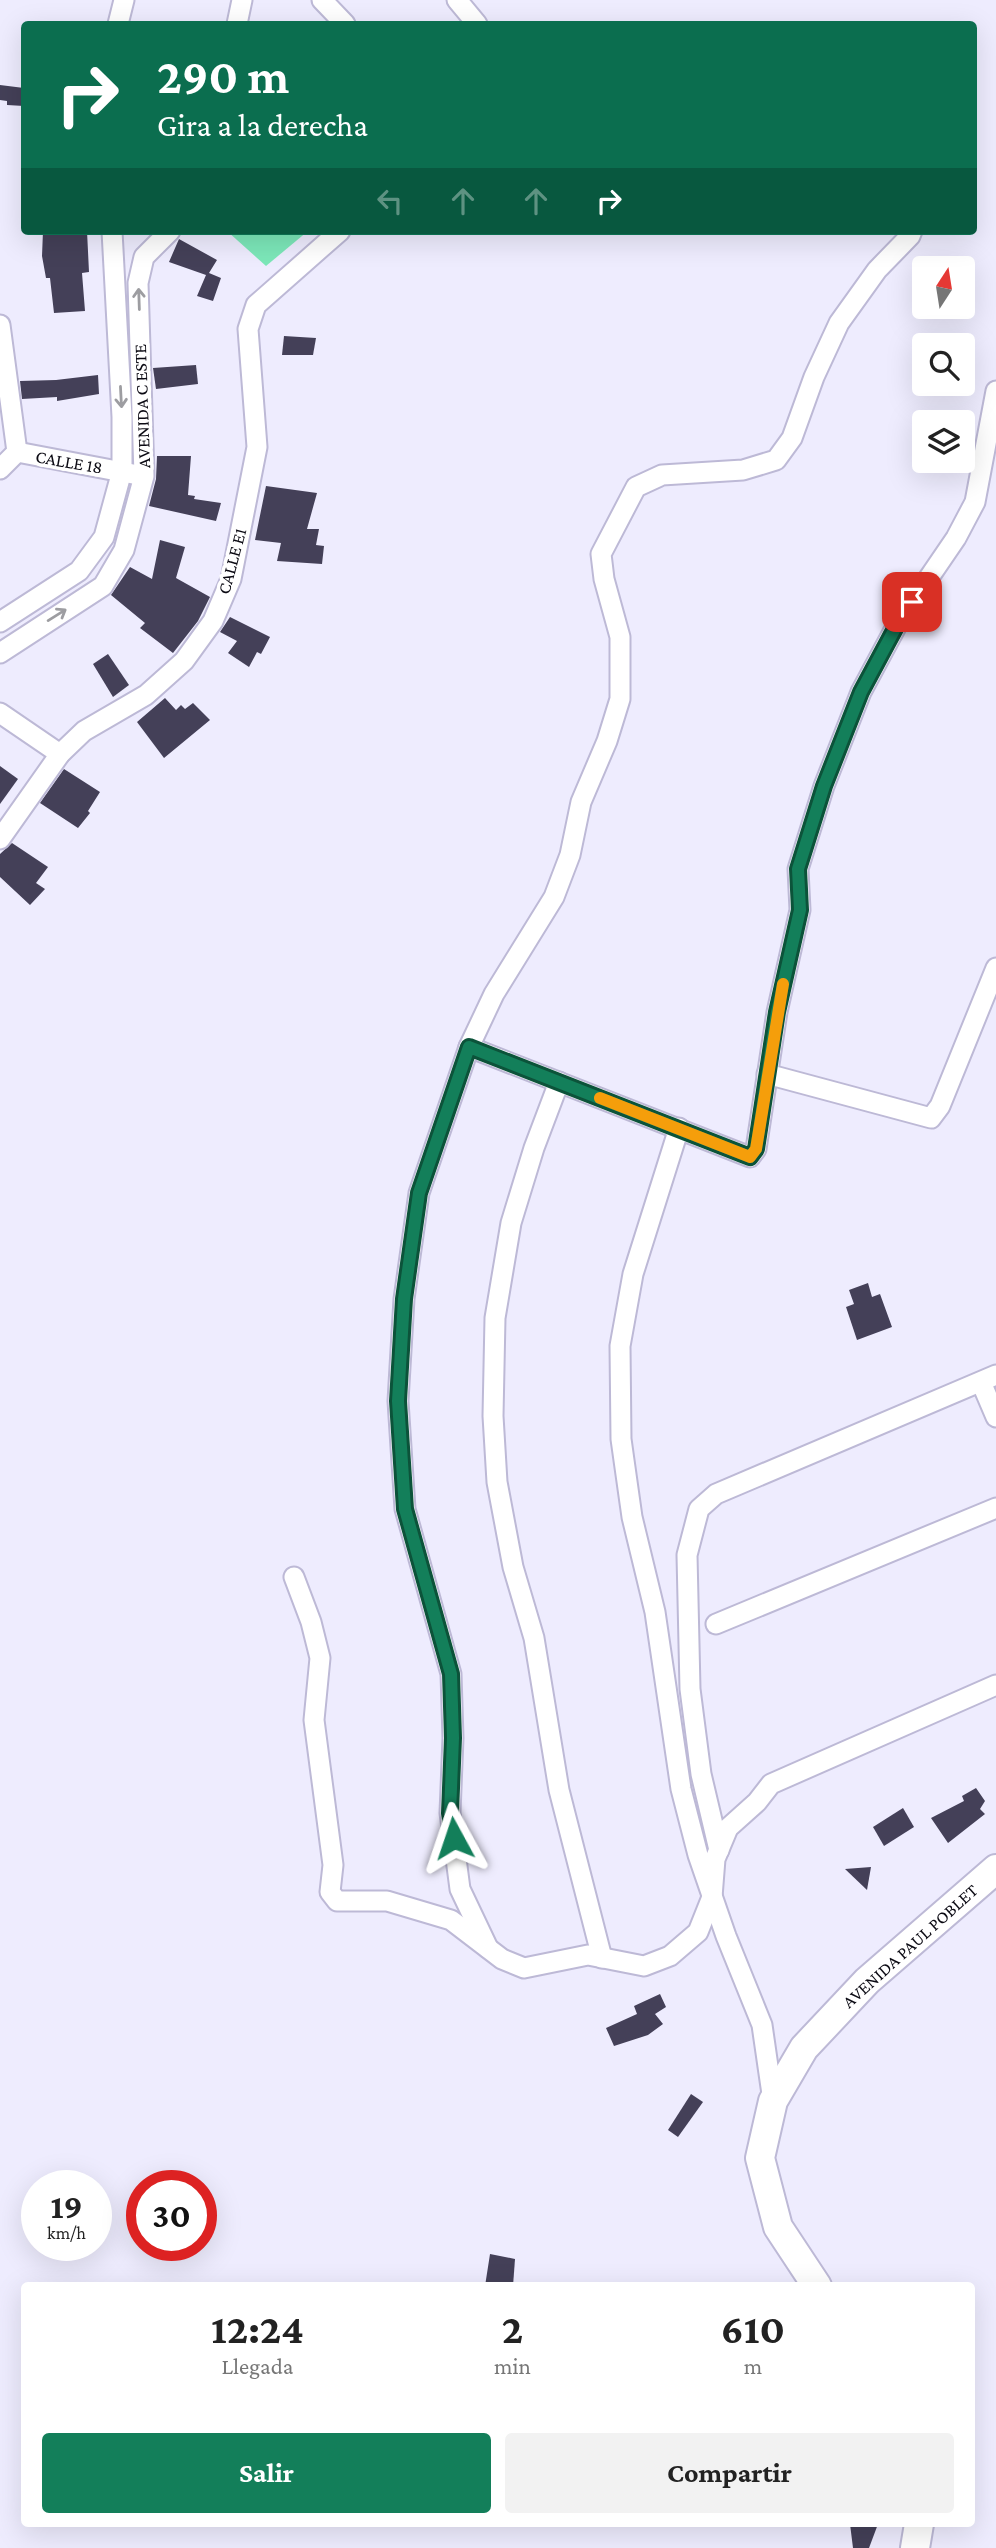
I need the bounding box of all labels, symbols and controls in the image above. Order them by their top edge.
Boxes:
icon: right [42,49,133,140]
text: 290 m [157,49,289,104]
text: Gira a la derecha [157,107,368,143]
icon: left [371,182,409,220]
icon: ahead [444,182,482,220]
icon: ahead [517,182,555,220]
icon: right [590,182,628,220]
north arrow [912,256,975,318]
map controls [912,256,975,473]
one-way arrow [132,288,145,311]
button: search [912,333,975,396]
street label: AVENIDA C ESTE [130,343,154,469]
one-way arrow [115,385,128,408]
button: layers [912,410,975,473]
street label: CALLE 18 [34,446,104,478]
street label: CALLE E1 [214,526,250,596]
pin [882,572,942,632]
icon: arrive [893,583,931,621]
one-way arrow [46,607,66,621]
position arrow [417,1801,491,1875]
street label: AVENIDA PAUL POBLET [838,1880,982,2012]
speed limit sign: 30 [126,2170,217,2261]
text: 19 [50,2187,83,2226]
text: km/h [47,2223,86,2243]
text: 12:24 [211,2305,304,2352]
text: 2 [502,2305,523,2352]
text: 610 [721,2305,785,2352]
text: Llegada [221,2353,293,2379]
text: min [494,2353,531,2379]
text: m [744,2353,762,2379]
button: Salir [42,2433,491,2513]
button: Compartir [505,2433,954,2513]

